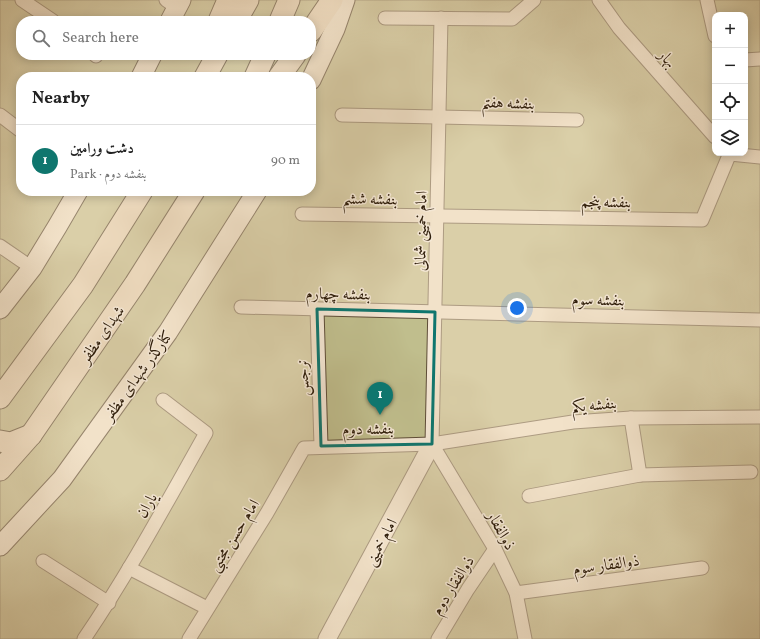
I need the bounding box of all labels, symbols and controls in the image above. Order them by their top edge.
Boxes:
map controls [712,12,748,156]
button: + [712,12,748,48]
search box [16,16,316,60]
icon: search [30,27,52,49]
text: Search here [62,28,139,49]
street label: بهار [651,44,681,74]
button: − [712,48,748,84]
button: locate [712,84,748,120]
text: Nearby [32,87,90,110]
street label: بنفشه هفتم [481,92,535,120]
button: layers [712,120,748,156]
text: دشت ورامین [70,139,134,160]
text: 1 [42,152,48,170]
text: 90 m [271,152,300,170]
text: Park · بنفشه دوم [70,166,146,184]
street label: بنفشه ششم [342,189,398,215]
street label: امام خمینی شمالی [410,191,436,272]
street label: بنفشه پنجم [581,192,631,217]
street label: بنفشه چهارم [305,283,371,309]
street label: بنفشه سوم [571,290,625,314]
your location [507,298,527,318]
street label: شهدای مظفر [74,302,131,370]
street label: کنارگذر شهدای مظفر [95,325,179,428]
street label: نرجس [292,359,316,397]
pin: 1 [367,382,393,415]
street label: بنفشه یکم [571,393,618,422]
street label: بنفشه دوم [342,419,394,443]
street label: یاران [132,489,164,523]
street label: امام حسن مجتبی [204,496,267,578]
street label: ذوالفقار [479,506,520,555]
street label: امام خمینی [360,515,405,572]
street label: ذوالفقار سوم [572,550,641,584]
street label: ذوالفقار دوم [427,552,482,621]

